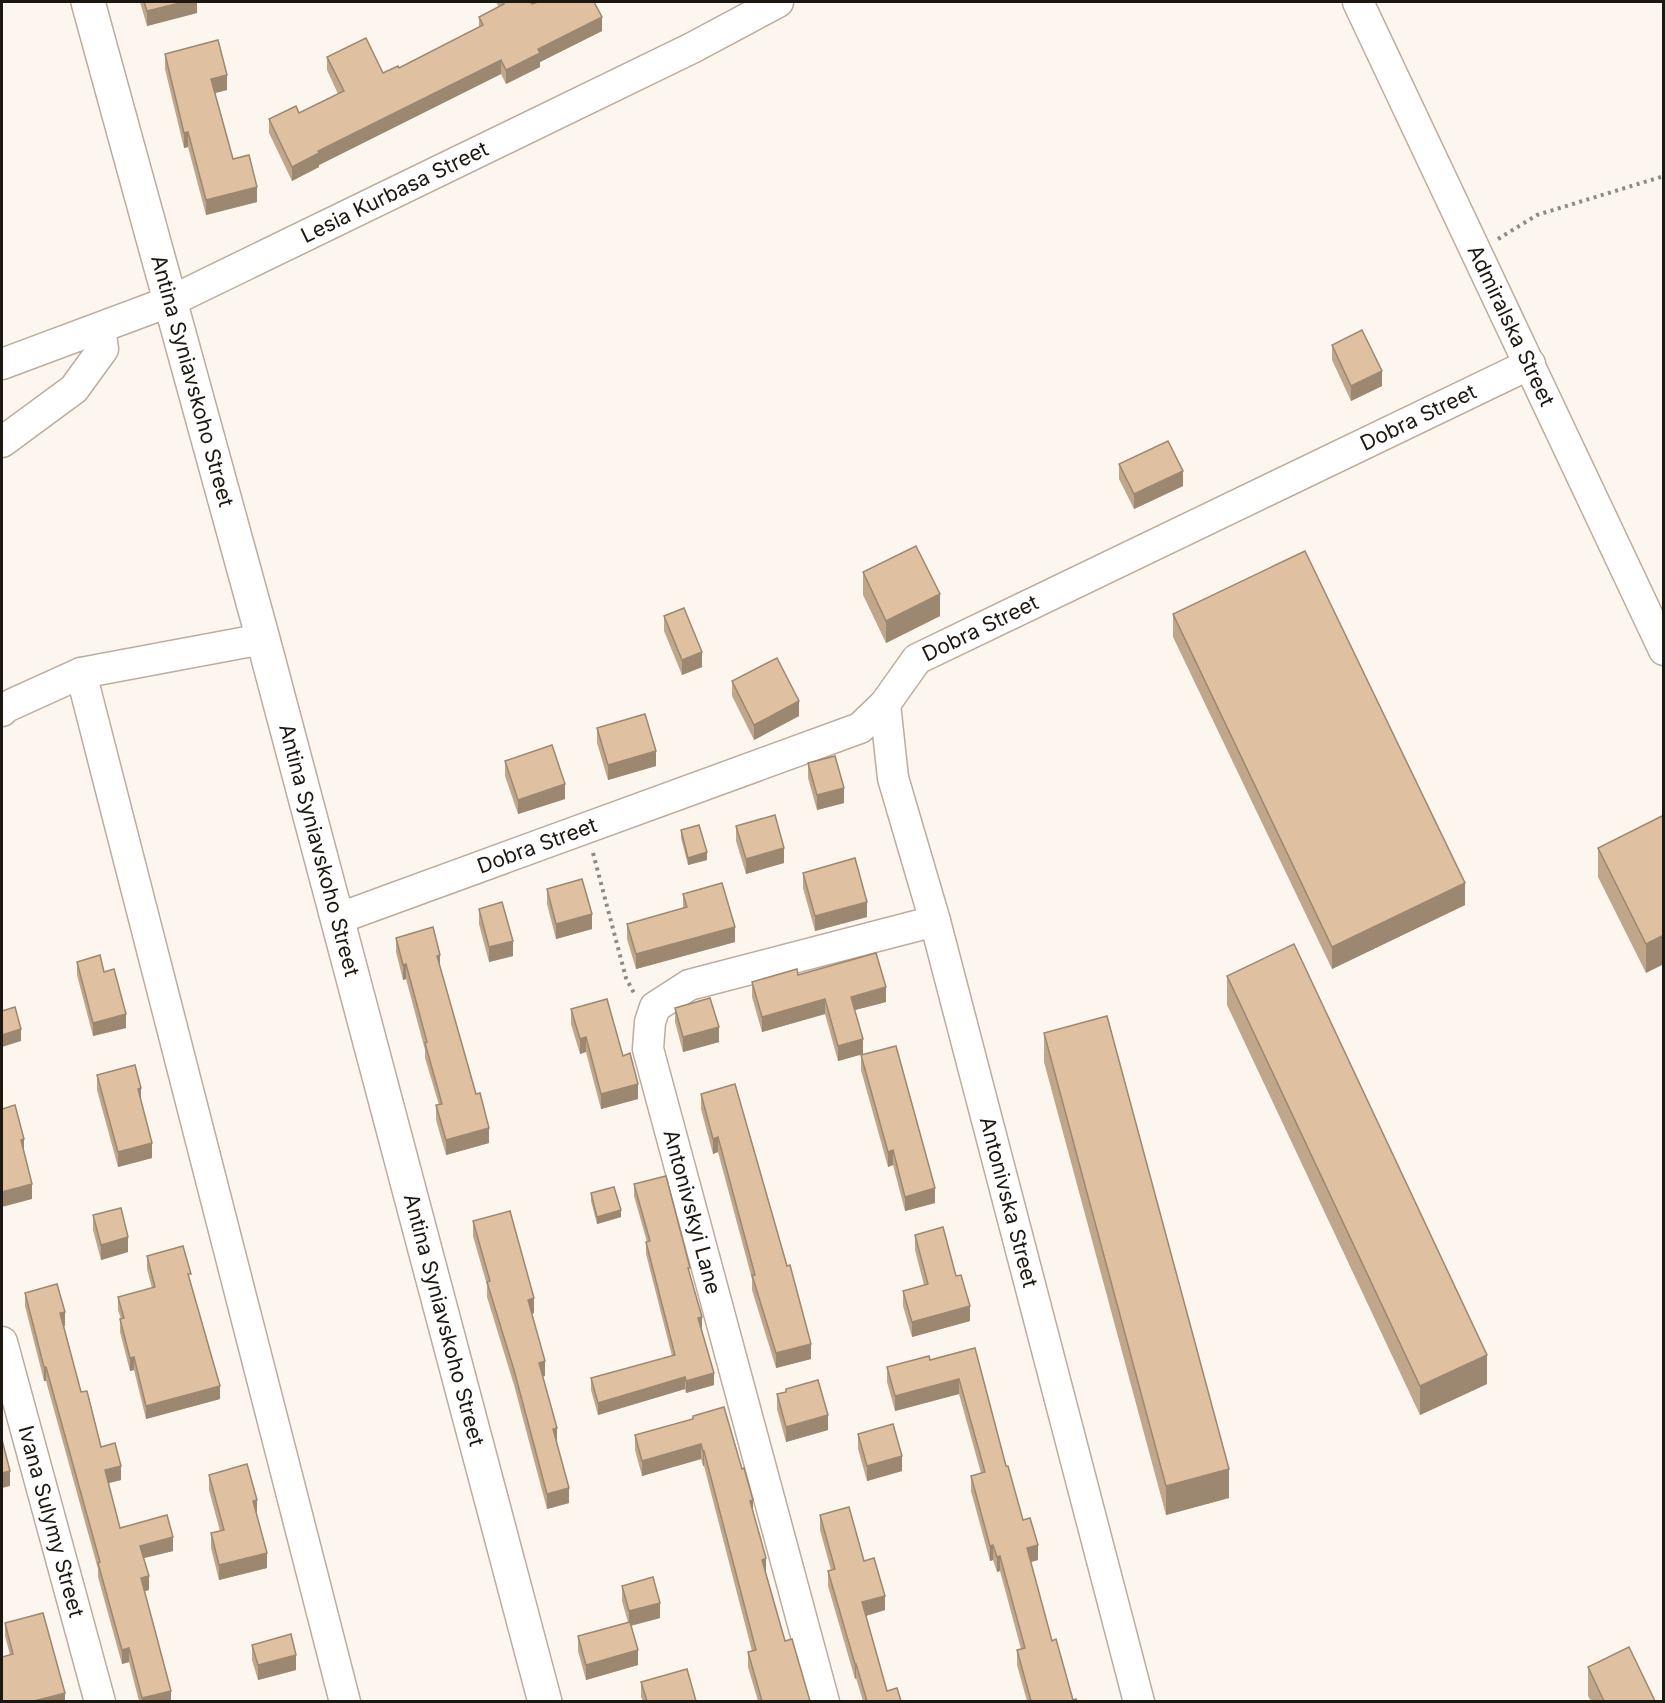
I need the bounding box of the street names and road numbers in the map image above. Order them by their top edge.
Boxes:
street label: Lesia Kurbasa Street [297,136,492,248]
street label: Admiralska Street [1463,241,1560,410]
street label: Antina Syniavskoho Street [146,252,239,510]
street label: Dobra Street [1356,379,1480,456]
street label: Dobra Street [918,590,1042,667]
street label: Antina Syniavskoho Street [274,721,365,979]
street label: Dobra Street [474,812,600,879]
street label: Antonivska Street [975,1114,1043,1290]
street label: Antonivskyi Lane [659,1127,726,1297]
street label: Antina Syniavskoho Street [399,1191,490,1449]
street label: Ivana Sulymy Street [13,1423,89,1620]

